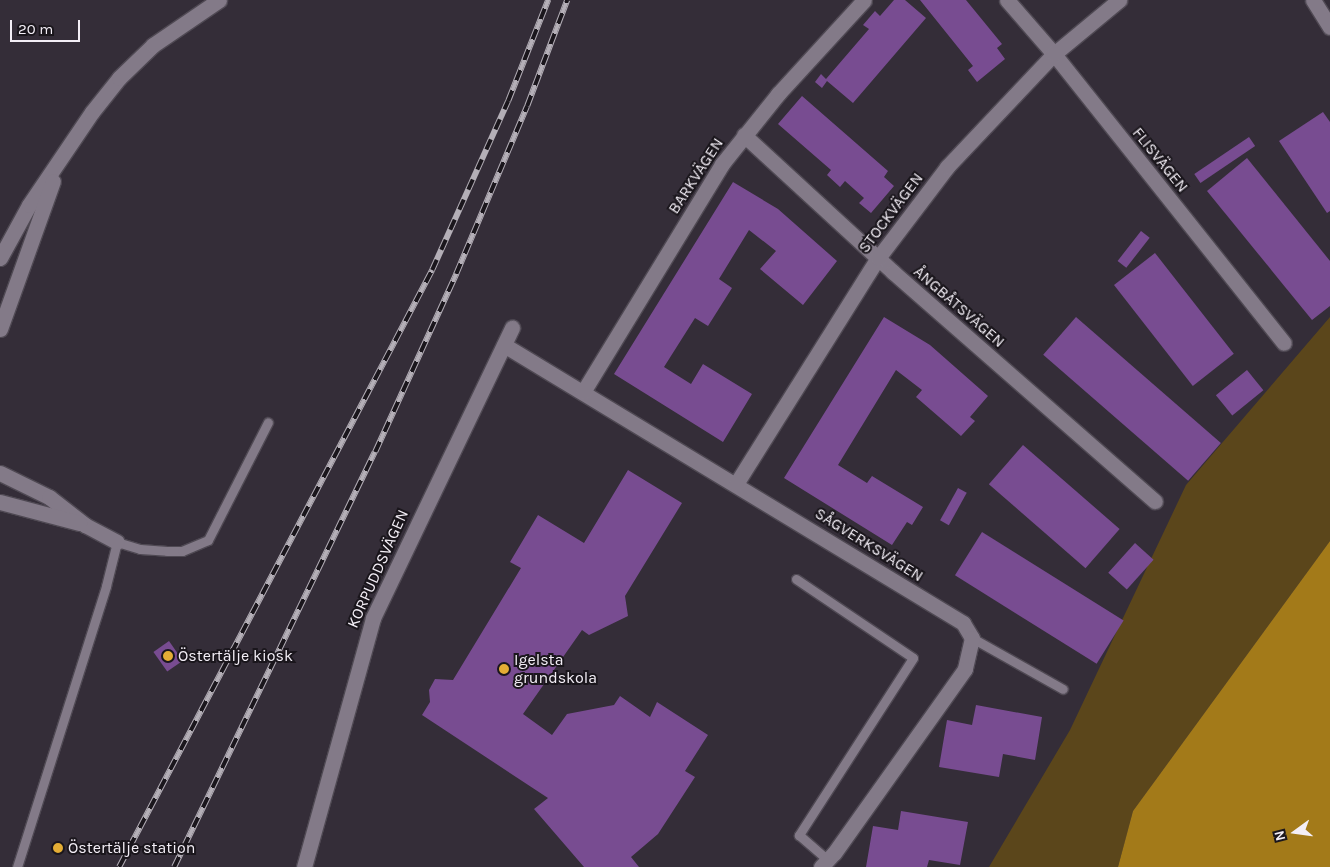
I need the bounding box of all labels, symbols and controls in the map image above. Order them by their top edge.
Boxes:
scale bar [12,10,82,42]
text: 20 m [18,20,53,38]
street label: FLISVÄGEN [1128,124,1192,196]
street label: BARKVÄGEN [664,134,728,218]
street label: STOCKVÄGEN [855,169,927,257]
street label: ÅNGBÅTSVÄGEN [909,262,1009,352]
street label: SÅGVERKSVÄGEN [811,504,927,586]
street label: KORPUDDSVÄGEN [343,507,413,631]
place label: Östertälje kiosk [178,646,293,666]
marker: Östertälje kiosk [162,650,174,662]
place label: Igelsta grundskola [514,650,597,688]
marker: Igelsta grundskola [498,663,510,675]
north arrow [1270,807,1320,857]
text: N [1270,829,1289,843]
place label: Östertälje station [68,838,196,858]
marker: Östertälje station [52,842,64,854]

